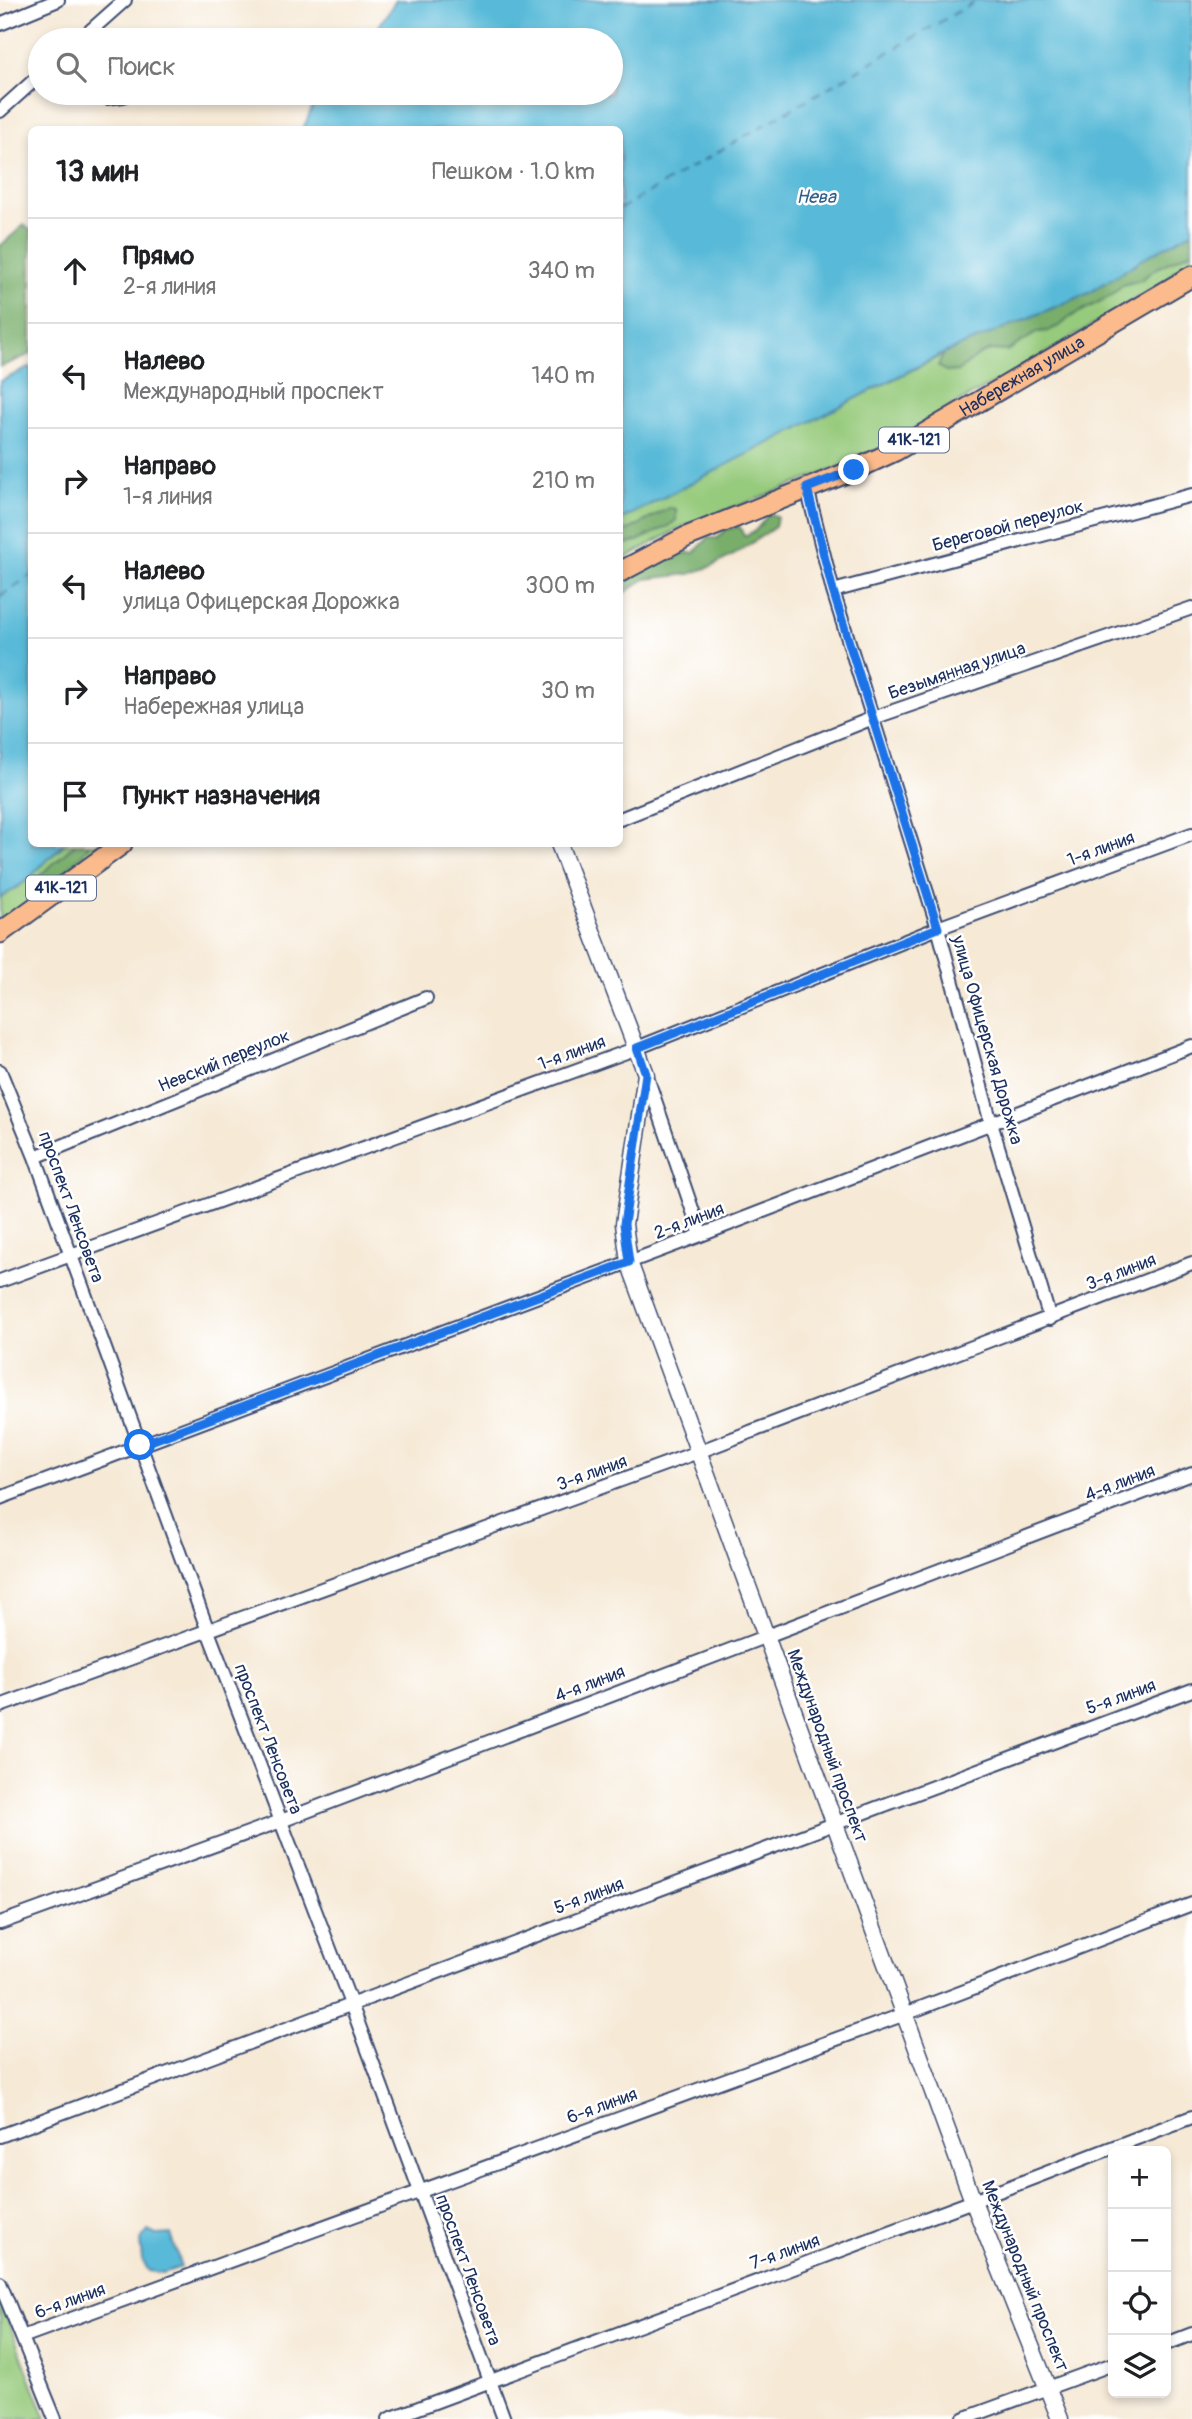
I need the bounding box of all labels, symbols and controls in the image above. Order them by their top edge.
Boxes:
search box [28,28,623,105]
icon: search [52,48,90,86]
text: Поиск [108,51,176,83]
text: 13 мин [56,153,139,190]
text: Пешком · 1.0 km [432,157,595,186]
water label: Нева [796,185,837,209]
text: Прямо [123,240,194,272]
icon: ahead [56,252,94,290]
text: 340 m [528,256,595,285]
text: 2-я линия [123,272,216,301]
street label: Набережная улица [955,330,1089,422]
text: Налево [123,345,205,377]
icon: left [56,357,94,395]
text: 140 m [532,361,595,390]
text: Международный проспект [123,377,384,406]
road number: 41К-121 [879,428,949,452]
text: Направо [123,450,216,482]
route end [838,454,869,485]
icon: right [56,462,94,500]
text: 210 m [532,466,595,495]
text: 1-я линия [123,482,212,511]
street label: Береговой переулок [930,495,1086,557]
text: Налево [123,555,205,587]
icon: left [56,567,94,605]
text: 300 m [525,571,595,600]
text: улица Офицерская Дорожка [123,587,400,616]
street label: Безымянная улица [885,637,1029,705]
text: Направо [123,660,216,692]
icon: right [56,672,94,710]
text: 30 m [541,676,595,705]
text: Набережная улица [123,692,304,721]
icon: arrive [56,777,94,815]
text: Пункт назначения [123,780,320,812]
street label: 1-я линия [1064,826,1138,872]
road number: 41К-121 [26,876,96,900]
street label: улица Офицерская Дорожка [946,932,1028,1147]
street label: Невский переулок [155,1024,293,1098]
street label: 1-я линия [535,1030,609,1076]
street label: проспект Ленсовета [33,1128,109,1286]
street label: 2-я линия [651,1197,727,1245]
street label: 3-я линия [1083,1248,1159,1296]
route start [124,1429,155,1460]
street label: 3-я линия [554,1450,630,1496]
street label: 4-я линия [1082,1459,1158,1507]
street label: Международный проспект [781,1646,873,1846]
street label: 4-я линия [552,1660,628,1708]
street label: проспект Ленсовета [229,1661,307,1817]
street label: 5-я линия [1083,1674,1159,1720]
street label: 5-я линия [551,1872,627,1920]
street label: 6-я линия [564,2083,640,2129]
map controls [1108,2146,1171,2398]
button: + [1108,2146,1171,2209]
street label: Международный проспект [976,2177,1074,2375]
street label: проспект Ленсовета [430,2191,506,2349]
button: − [1108,2209,1171,2272]
street label: 7-я линия [747,2229,823,2275]
button: locate [1108,2272,1171,2335]
street label: 6-я линия [32,2278,108,2324]
button: layers [1108,2335,1171,2398]

